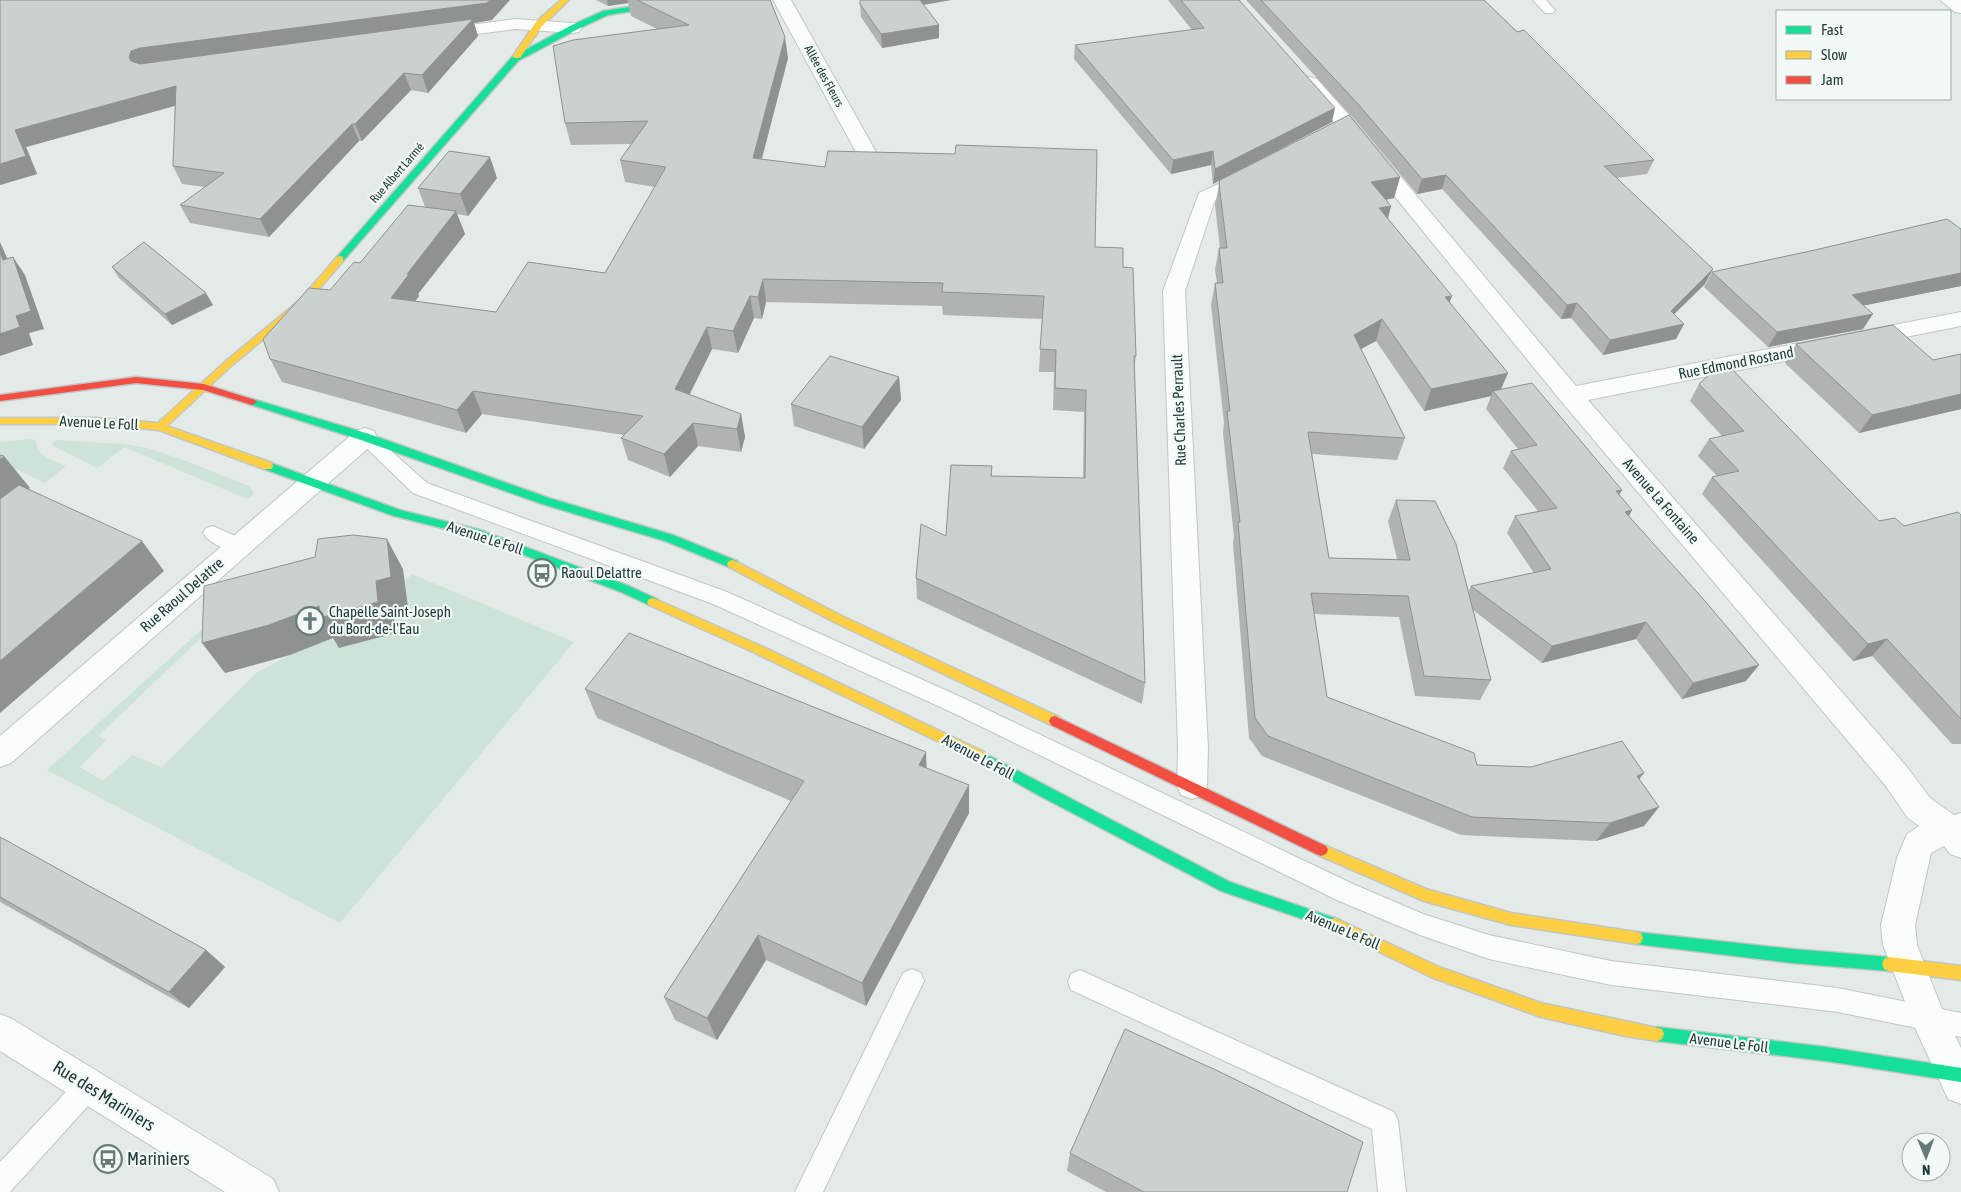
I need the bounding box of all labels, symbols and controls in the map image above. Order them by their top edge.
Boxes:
legend [1776,10,1951,100]
text: Fast [1821,21,1843,38]
street label: Allée des Fleurs [801,43,847,109]
text: Slow [1821,46,1847,63]
text: Jam [1821,71,1844,88]
street label: Rue Albert Larmé [367,140,427,206]
street label: Rue Edmond Rostand [1677,343,1795,382]
street label: Rue Charles Perrault [1168,354,1189,466]
street label: Avenue Le Foll [59,412,139,433]
street label: Avenue La Fontaine [1620,455,1703,547]
street label: Avenue Le Foll [445,517,525,558]
street label: Rue Raoul Delattre [137,554,227,635]
bus stop icon: Raoul Delattre [527,558,557,588]
place label: Raoul Delattre [561,564,642,581]
place label: Chapelle Saint-Joseph du Bord-de-l'Eau [329,603,451,637]
church icon: Chapelle Saint-Joseph du Bord-de-l'Eau [295,606,325,636]
street label: Avenue Le Foll [939,731,1017,783]
street label: Avenue Le Foll [1304,906,1383,953]
street label: Avenue Le Foll [1689,1029,1769,1056]
street label: Rue des Mariniers [49,1056,159,1135]
north arrow [1901,1132,1951,1182]
bus stop icon: Mariniers [93,1144,123,1174]
place label: Mariniers [127,1148,190,1169]
text: N [1922,1162,1930,1178]

